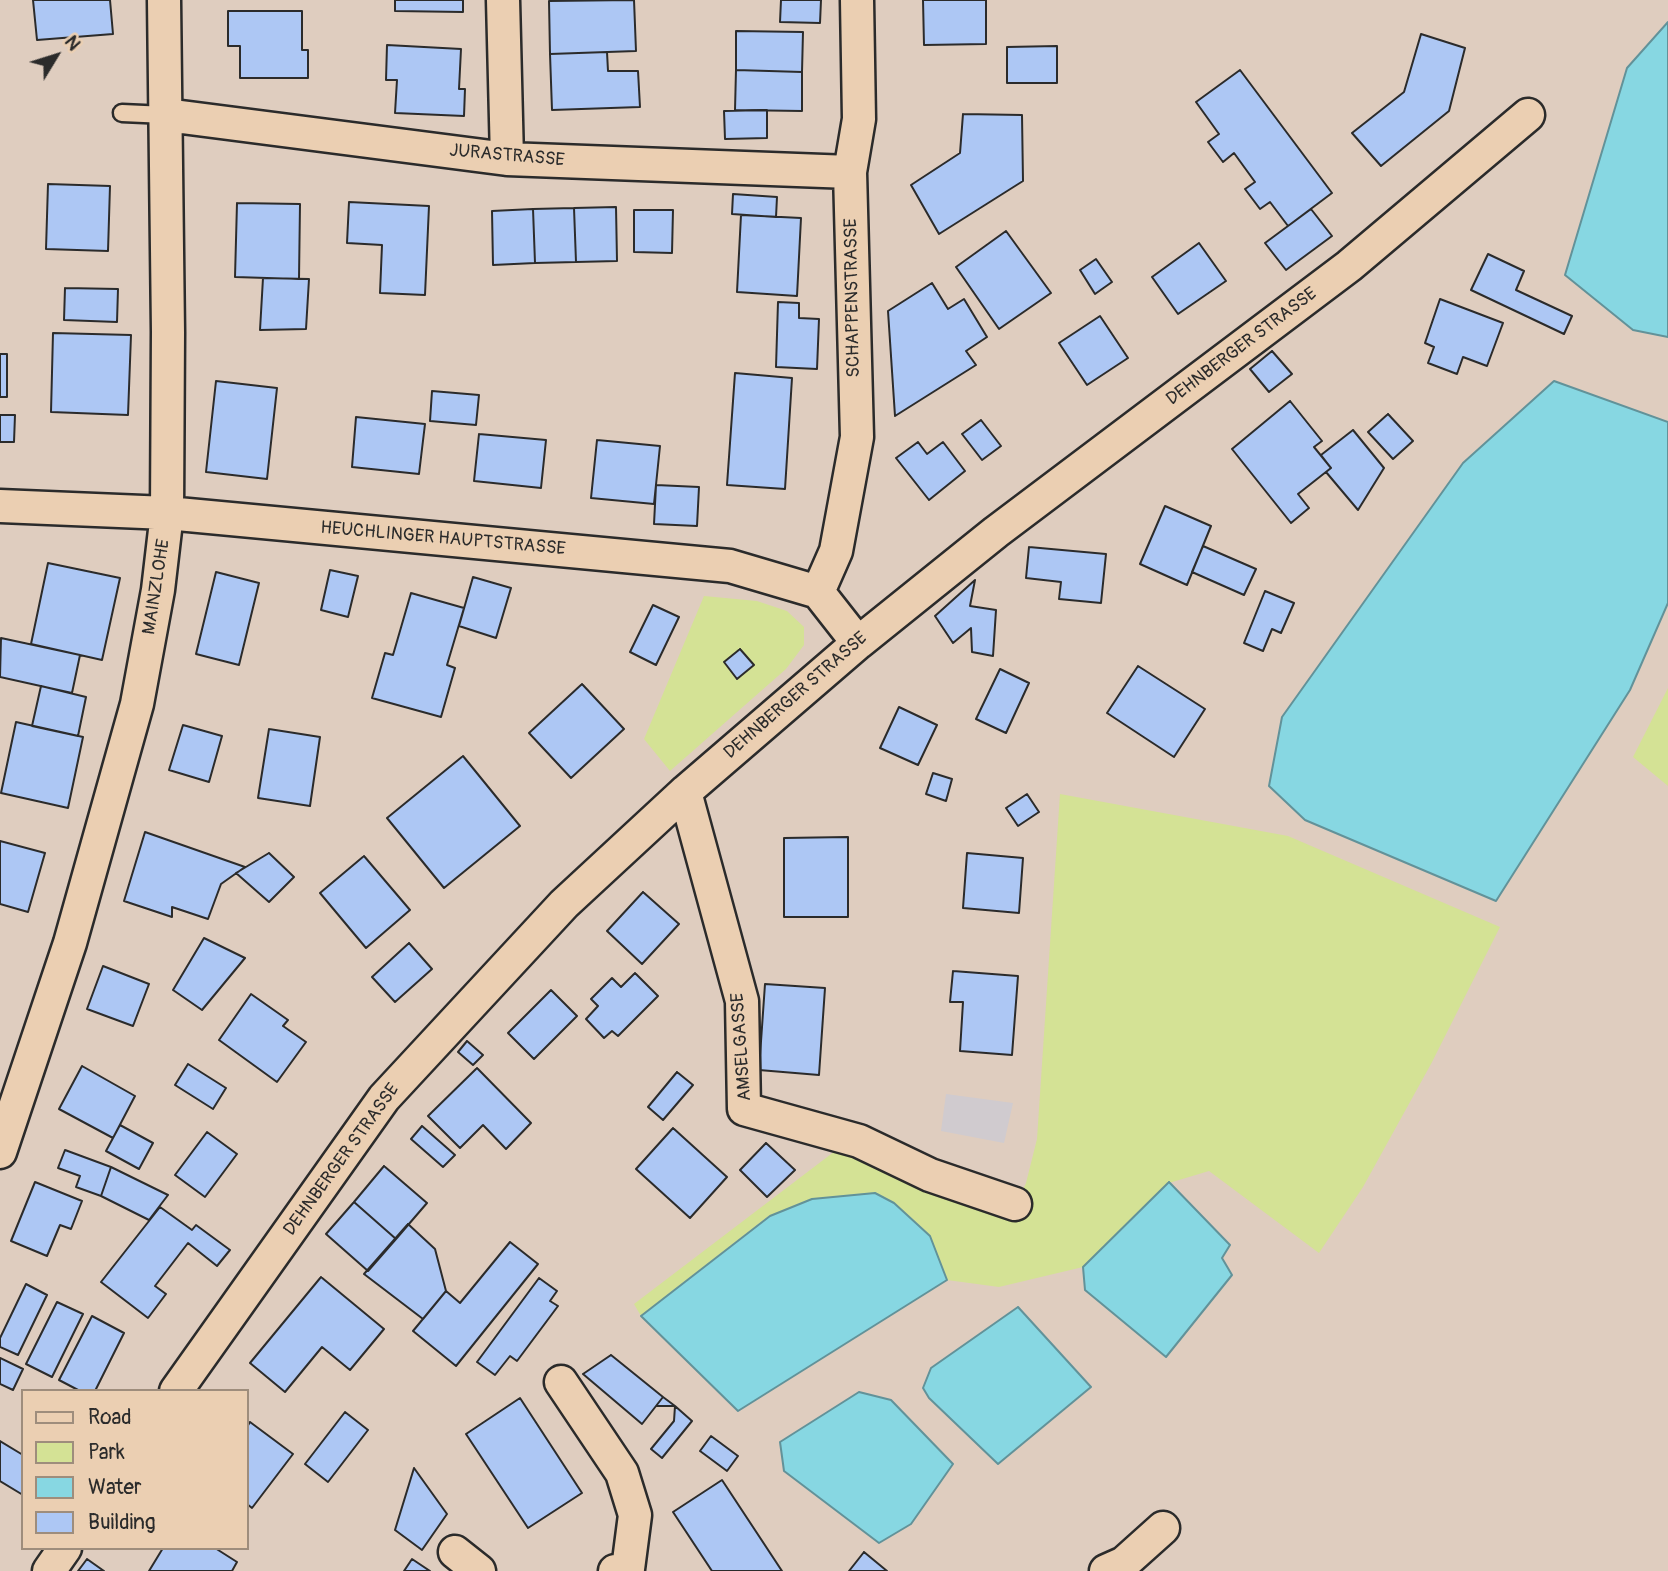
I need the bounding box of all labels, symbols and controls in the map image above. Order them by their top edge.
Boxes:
north arrow [21,21,91,91]
text: N [59,31,86,56]
street label: JURASTRASSE [448,140,566,172]
street label: SCHAPPENSTRASSE [841,218,865,378]
street label: DEHNBERGER STRASSE [1163,283,1321,411]
street label: HEUCHLINGER HAUPTSTRASSE [320,518,566,560]
street label: MAINZLOHE [139,538,175,636]
street label: DEHNBERGER STRASSE [720,628,872,764]
street label: AMSELGASSE [727,992,757,1102]
street label: DEHNBERGER STRASSE [280,1080,404,1240]
legend [21,1389,248,1550]
text: Road [88,1404,132,1431]
text: Park [88,1439,125,1466]
text: Water [88,1474,141,1501]
text: Building [88,1509,155,1536]

